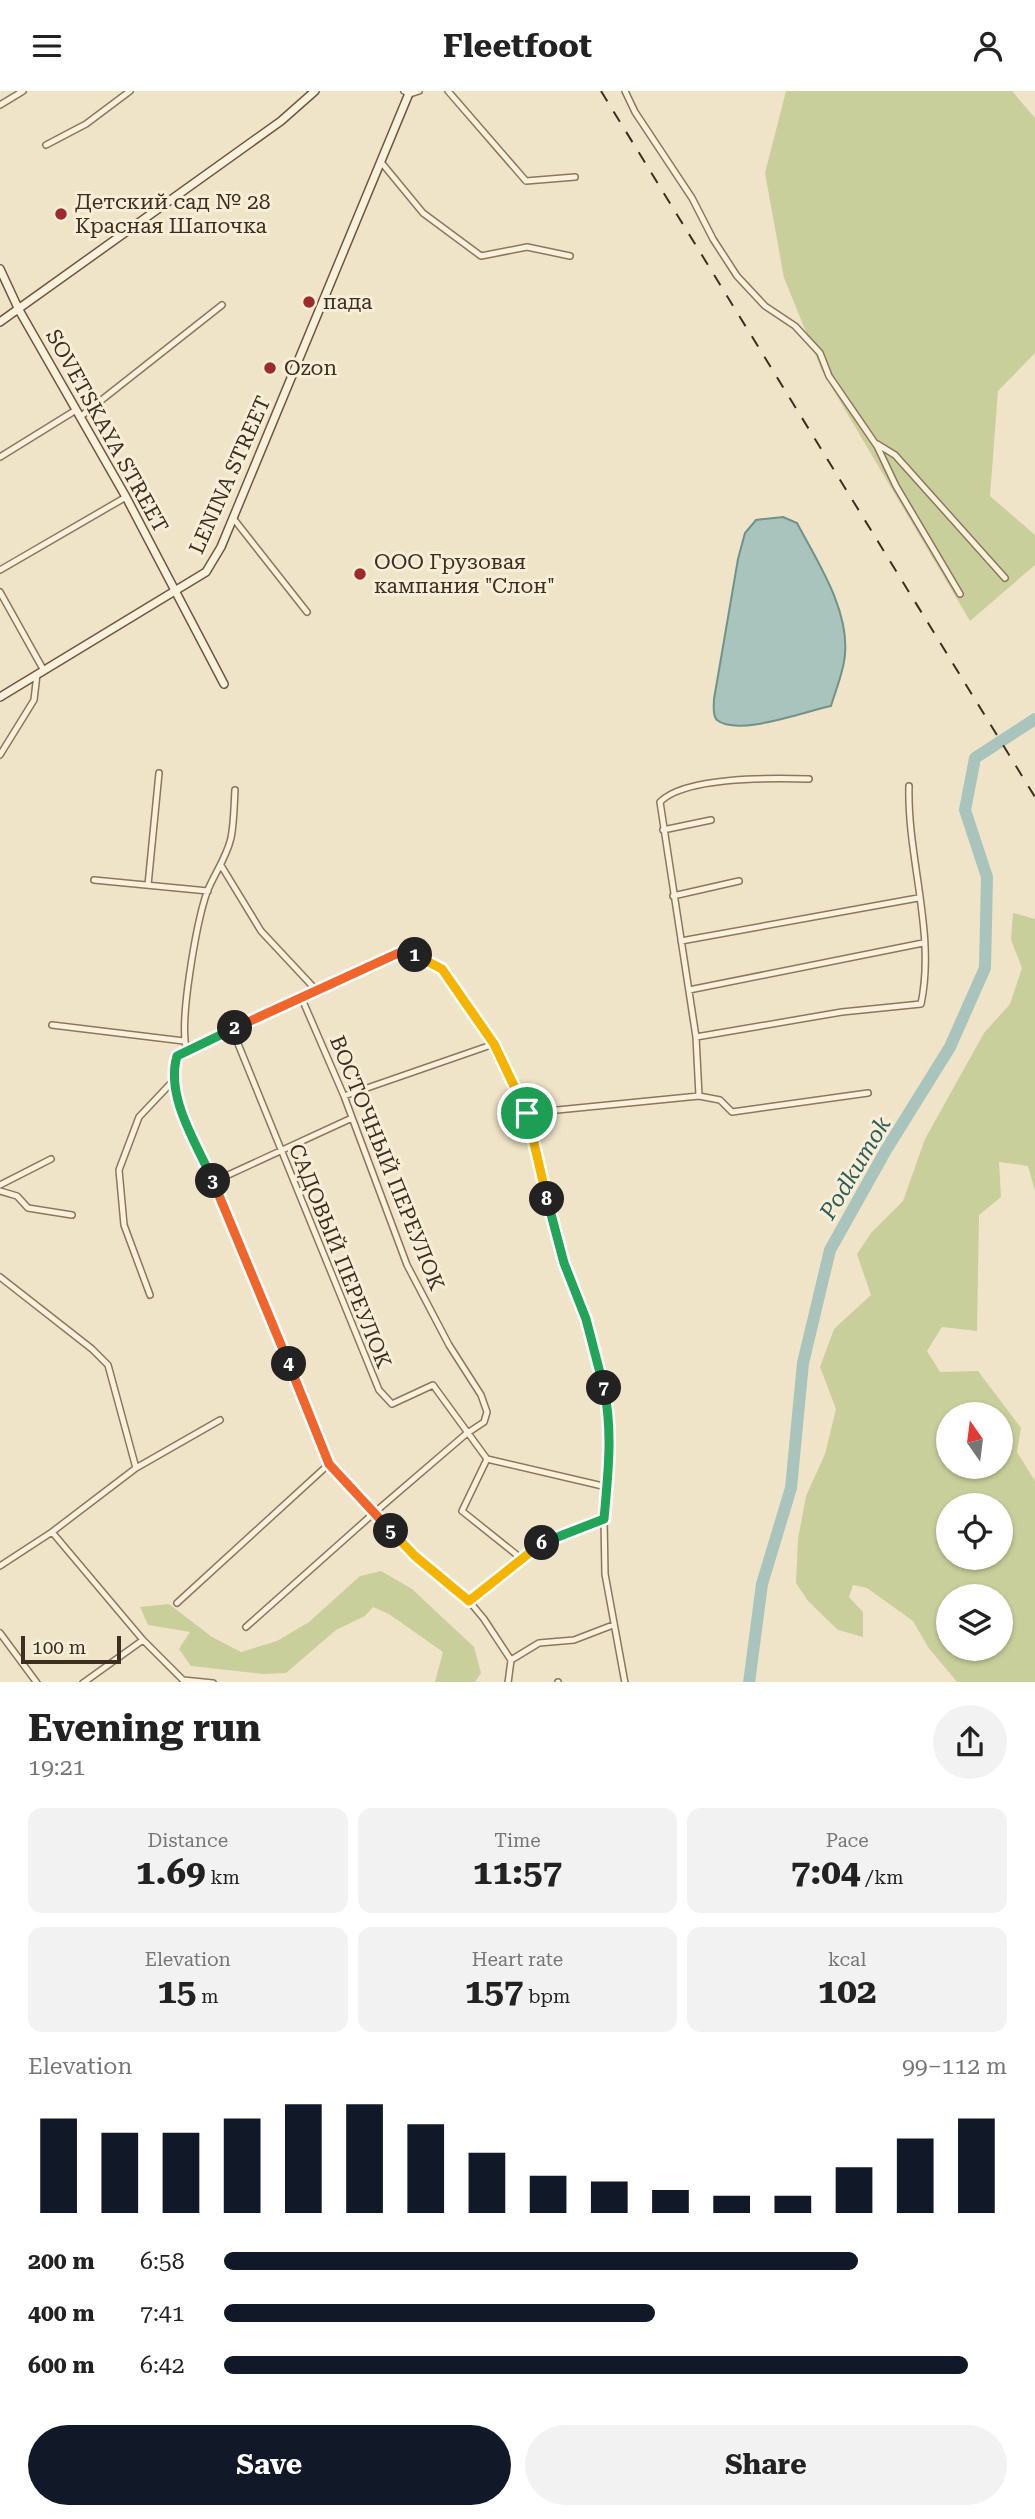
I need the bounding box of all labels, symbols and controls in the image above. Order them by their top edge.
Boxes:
icon: menu [28,27,66,65]
text: Fleetfoot [443,27,592,65]
icon: person [969,27,1007,65]
place label: Детский сад № 28 Красная Шапочка [75,190,271,238]
marker: Детский сад № 28 Красная Шапочка [53,206,69,222]
place label: пада [323,290,373,314]
marker: пада [301,294,317,310]
street label: SOVETSKAYA STREET [41,325,173,537]
place label: Ozon [284,356,337,380]
marker: Ozon [262,360,278,376]
street label: LENINA STREET [184,393,276,557]
place label: ООО Грузовая кампания "Слон" [374,550,555,598]
marker: ООО Грузовая кампания "Слон" [352,566,368,582]
pin: 1 [398,937,432,973]
text: 1 [409,943,420,966]
pin: 2 [218,1011,252,1045]
text: 2 [229,1016,240,1039]
street label: ВОСТОЧНЫЙ ПЕРЕУЛОК [325,1032,449,1294]
pin [497,1083,557,1143]
icon: arrive [508,1094,546,1132]
water label: Podkumok [814,1112,897,1225]
street label: САДОВЫЙ ПЕРЕУЛОК [284,1140,396,1372]
pin: 3 [196,1163,230,1199]
text: 3 [207,1169,218,1192]
pin: 8 [530,1181,564,1217]
text: 8 [541,1187,552,1210]
pin: 4 [272,1347,306,1381]
text: 4 [283,1352,294,1375]
pin: 7 [586,1371,622,1405]
text: 7 [598,1376,609,1399]
north arrow [936,1402,1013,1479]
map controls [936,1402,1013,1661]
button: locate [936,1493,1013,1570]
pin: 5 [374,1513,408,1549]
text: 5 [385,1519,396,1542]
pin: 6 [524,1525,560,1561]
text: 6 [536,1531,547,1554]
button: layers [936,1584,1013,1661]
scale bar [21,1633,121,1665]
text: 100 m [32,1636,86,1659]
button: share [933,1705,1007,1779]
text: Evening run [28,1706,261,1750]
text: 19:21 [28,1754,85,1781]
text: Distance [148,1829,228,1852]
text: Time [494,1829,541,1852]
text: Pace [826,1829,869,1852]
text: 1.69 [136,1852,206,1893]
text: 11:57 [473,1852,562,1893]
text: 7:04 [791,1852,860,1893]
text: km [206,1866,240,1889]
text: /km [860,1866,904,1889]
text: Elevation [145,1948,231,1971]
text: Heart rate [472,1948,563,1971]
text: kcal [828,1948,866,1971]
text: 15 [157,1971,196,2012]
text: 157 [465,1971,523,2012]
text: 102 [818,1971,877,2012]
text: m [196,1985,219,2008]
text: bpm [523,1985,570,2008]
text: Elevation [28,2053,132,2080]
text: 99–112 m [902,2053,1007,2080]
text: 200 m [28,2248,95,2275]
text: 6:58 [140,2248,185,2275]
text: 400 m [28,2300,95,2327]
text: 7:41 [140,2300,185,2327]
text: 600 m [28,2352,95,2379]
text: 6:42 [140,2352,185,2379]
button: Save [28,2425,511,2505]
button: Share [525,2425,1007,2505]

